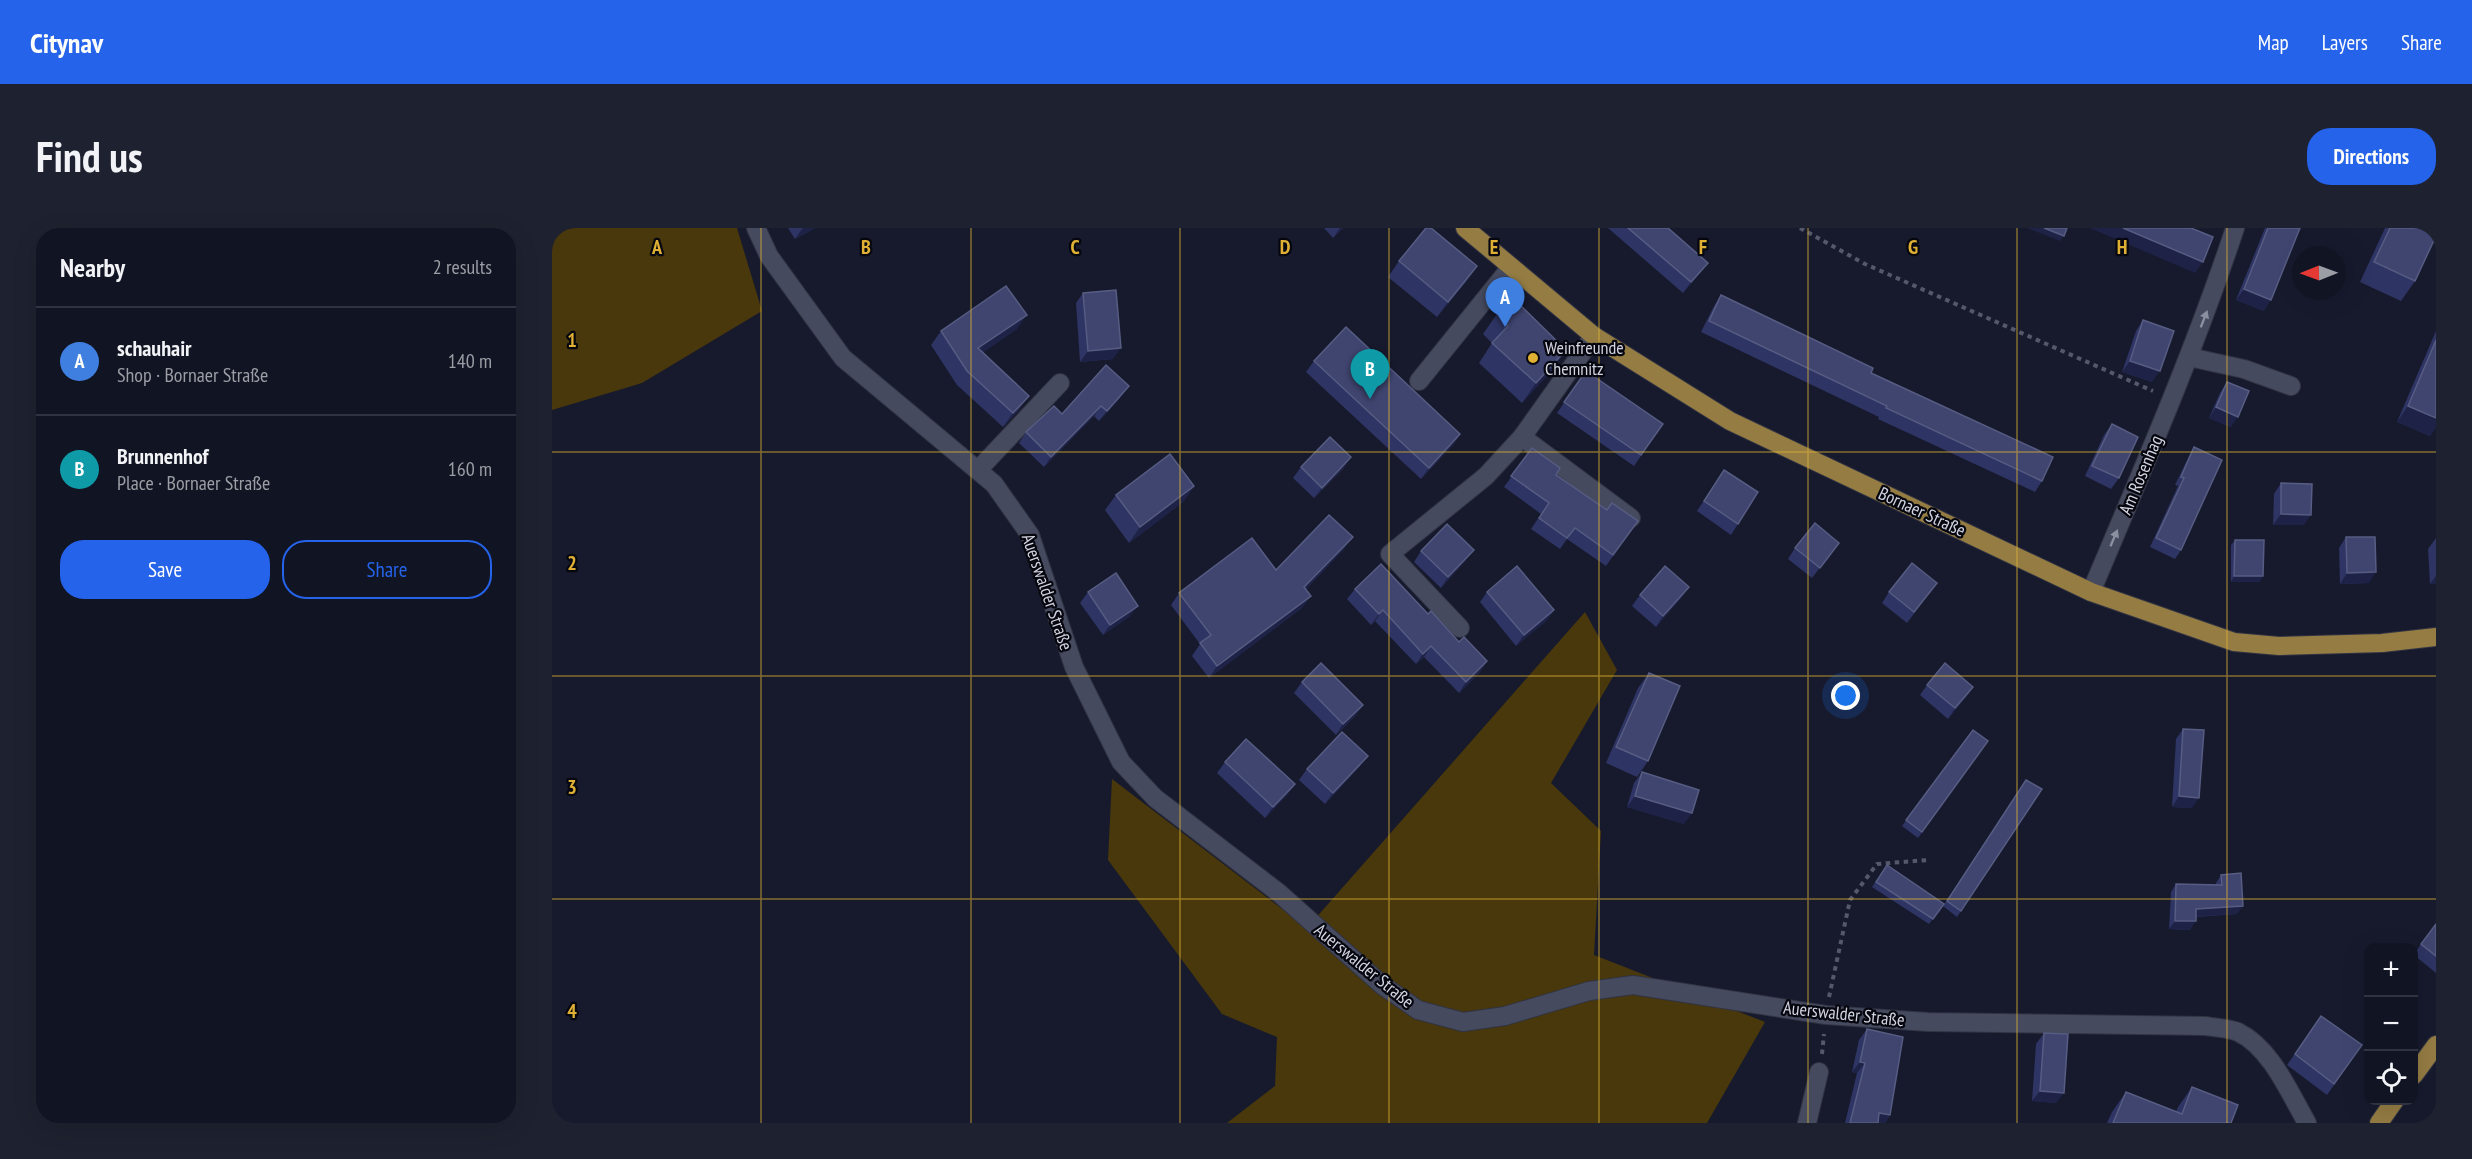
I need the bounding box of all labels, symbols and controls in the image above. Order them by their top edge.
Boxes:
text: Citynav [30,24,103,61]
text: Map [2258,29,2289,56]
text: Layers [2322,29,2368,56]
text: Share [2401,29,2442,56]
button: Directions [2307,128,2436,185]
text: Find us [36,129,143,184]
text: A [651,234,663,260]
text: B [861,234,871,260]
text: C [1070,234,1080,260]
text: D [1280,234,1291,260]
text: E [1490,234,1498,260]
text: F [1699,234,1707,260]
text: G [1908,234,1918,260]
text: H [2117,234,2127,260]
north arrow [2292,246,2346,300]
text: Nearby [60,251,125,284]
text: 2 results [433,254,492,280]
pin: A [1486,278,1524,327]
one-way arrow [2200,310,2209,328]
text: 1 [567,327,577,353]
text: schauhair [117,334,192,362]
place label: Weinfreunde Chemnitz [1545,336,1624,380]
text: A [74,348,85,374]
text: 140 m [448,348,492,374]
pin: B [1350,350,1390,399]
marker: Weinfreunde Chemnitz [1526,351,1540,365]
text: Shop · Bornaer Straße [117,362,268,388]
street label: Am Rosenhag [2114,432,2168,518]
text: Brunnenhof [117,442,208,470]
text: B [75,456,84,482]
text: 160 m [448,456,492,482]
text: Place · Bornaer Straße [117,470,270,496]
street label: Bornaer Straße [1875,481,1969,542]
one-way arrow [2110,529,2119,547]
street label: Auerswalder Straße [1017,531,1078,653]
button: Save [60,540,270,599]
button: Share [282,540,492,599]
text: 2 [567,550,577,576]
your location [1831,681,1860,710]
text: 3 [567,774,577,800]
street label: Auerswalder Straße [1310,918,1419,1013]
map controls [2364,943,2418,1105]
button: + [2364,943,2418,997]
street label: Auerswalder Straße [1782,996,1906,1031]
button: − [2364,997,2418,1051]
text: 4 [567,998,577,1024]
button: locate [2364,1051,2418,1105]

